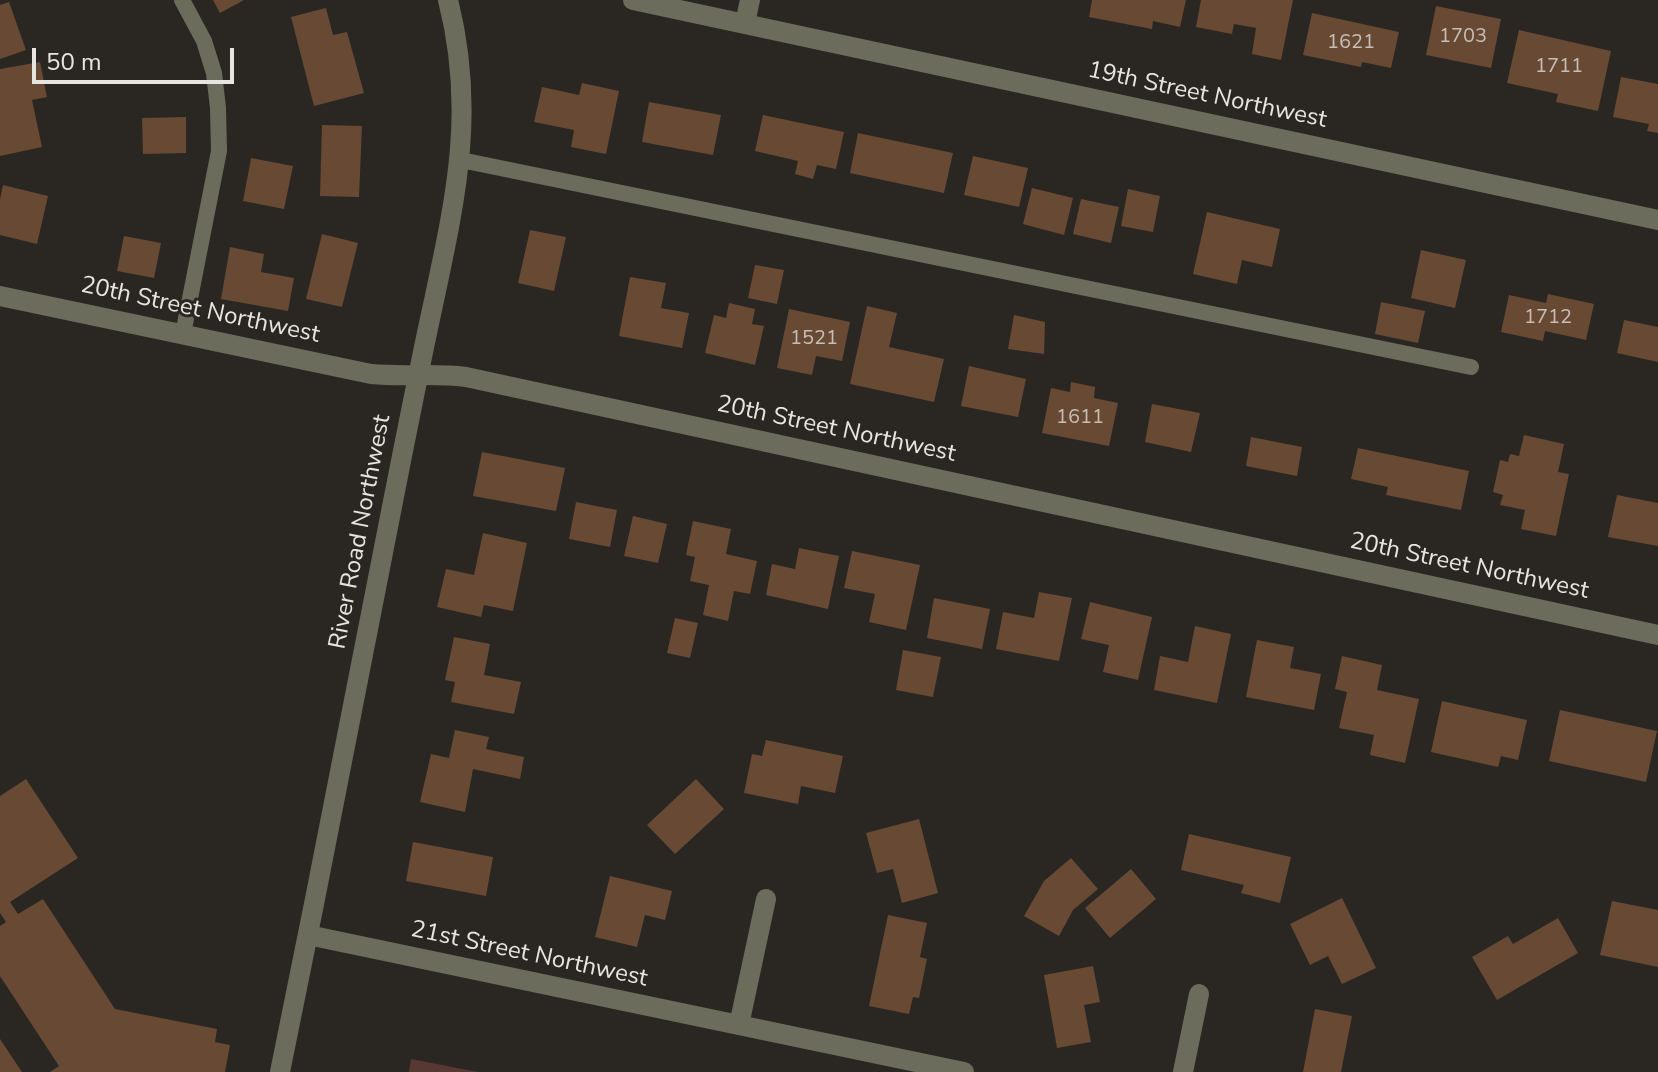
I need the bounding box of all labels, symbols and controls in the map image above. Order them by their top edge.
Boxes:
house number: 1703 [1439,25,1487,49]
house number: 1621 [1327,31,1375,55]
scale bar [36,32,238,82]
text: 50 m [46,46,102,78]
house number: 1711 [1535,55,1583,79]
street label: 19th Street Northwest [1085,57,1329,135]
street label: 20th Street Northwest [78,272,322,350]
house number: 1712 [1524,306,1572,330]
house number: 1521 [790,327,838,351]
street label: 20th Street Northwest [714,391,958,469]
house number: 1611 [1056,406,1104,430]
street label: River Road Northwest [324,412,398,652]
street label: 20th Street Northwest [1347,528,1591,606]
street label: 21st Street Northwest [408,916,650,994]

